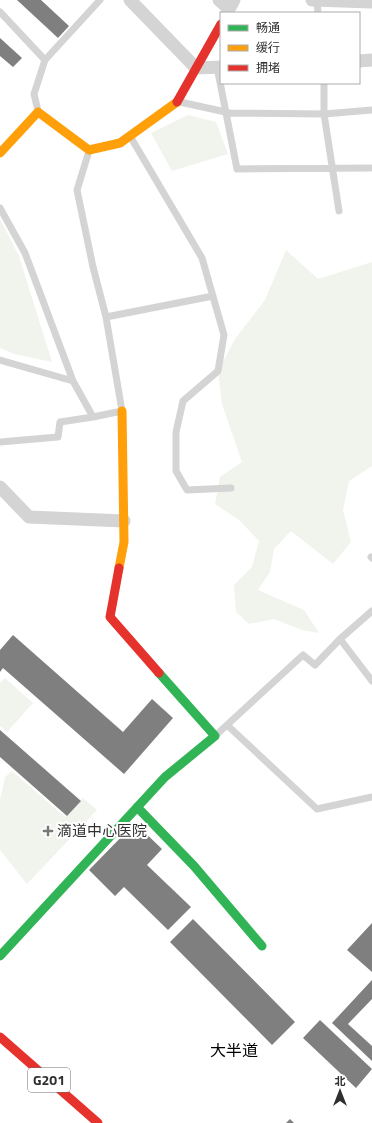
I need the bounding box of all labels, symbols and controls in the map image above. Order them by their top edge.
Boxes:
legend [220,12,360,84]
text: 畅通 [256,18,280,37]
text: 缓行 [256,38,280,57]
text: 拥堵 [256,58,280,77]
place label: 滴道中心医院 [57,819,147,842]
marker: 滴道中心医院 [42,825,54,837]
district label: 大半道 [210,1038,258,1062]
road number: G201 [28,1068,70,1092]
north arrow [320,1071,360,1111]
text: 北 [335,1073,346,1089]

